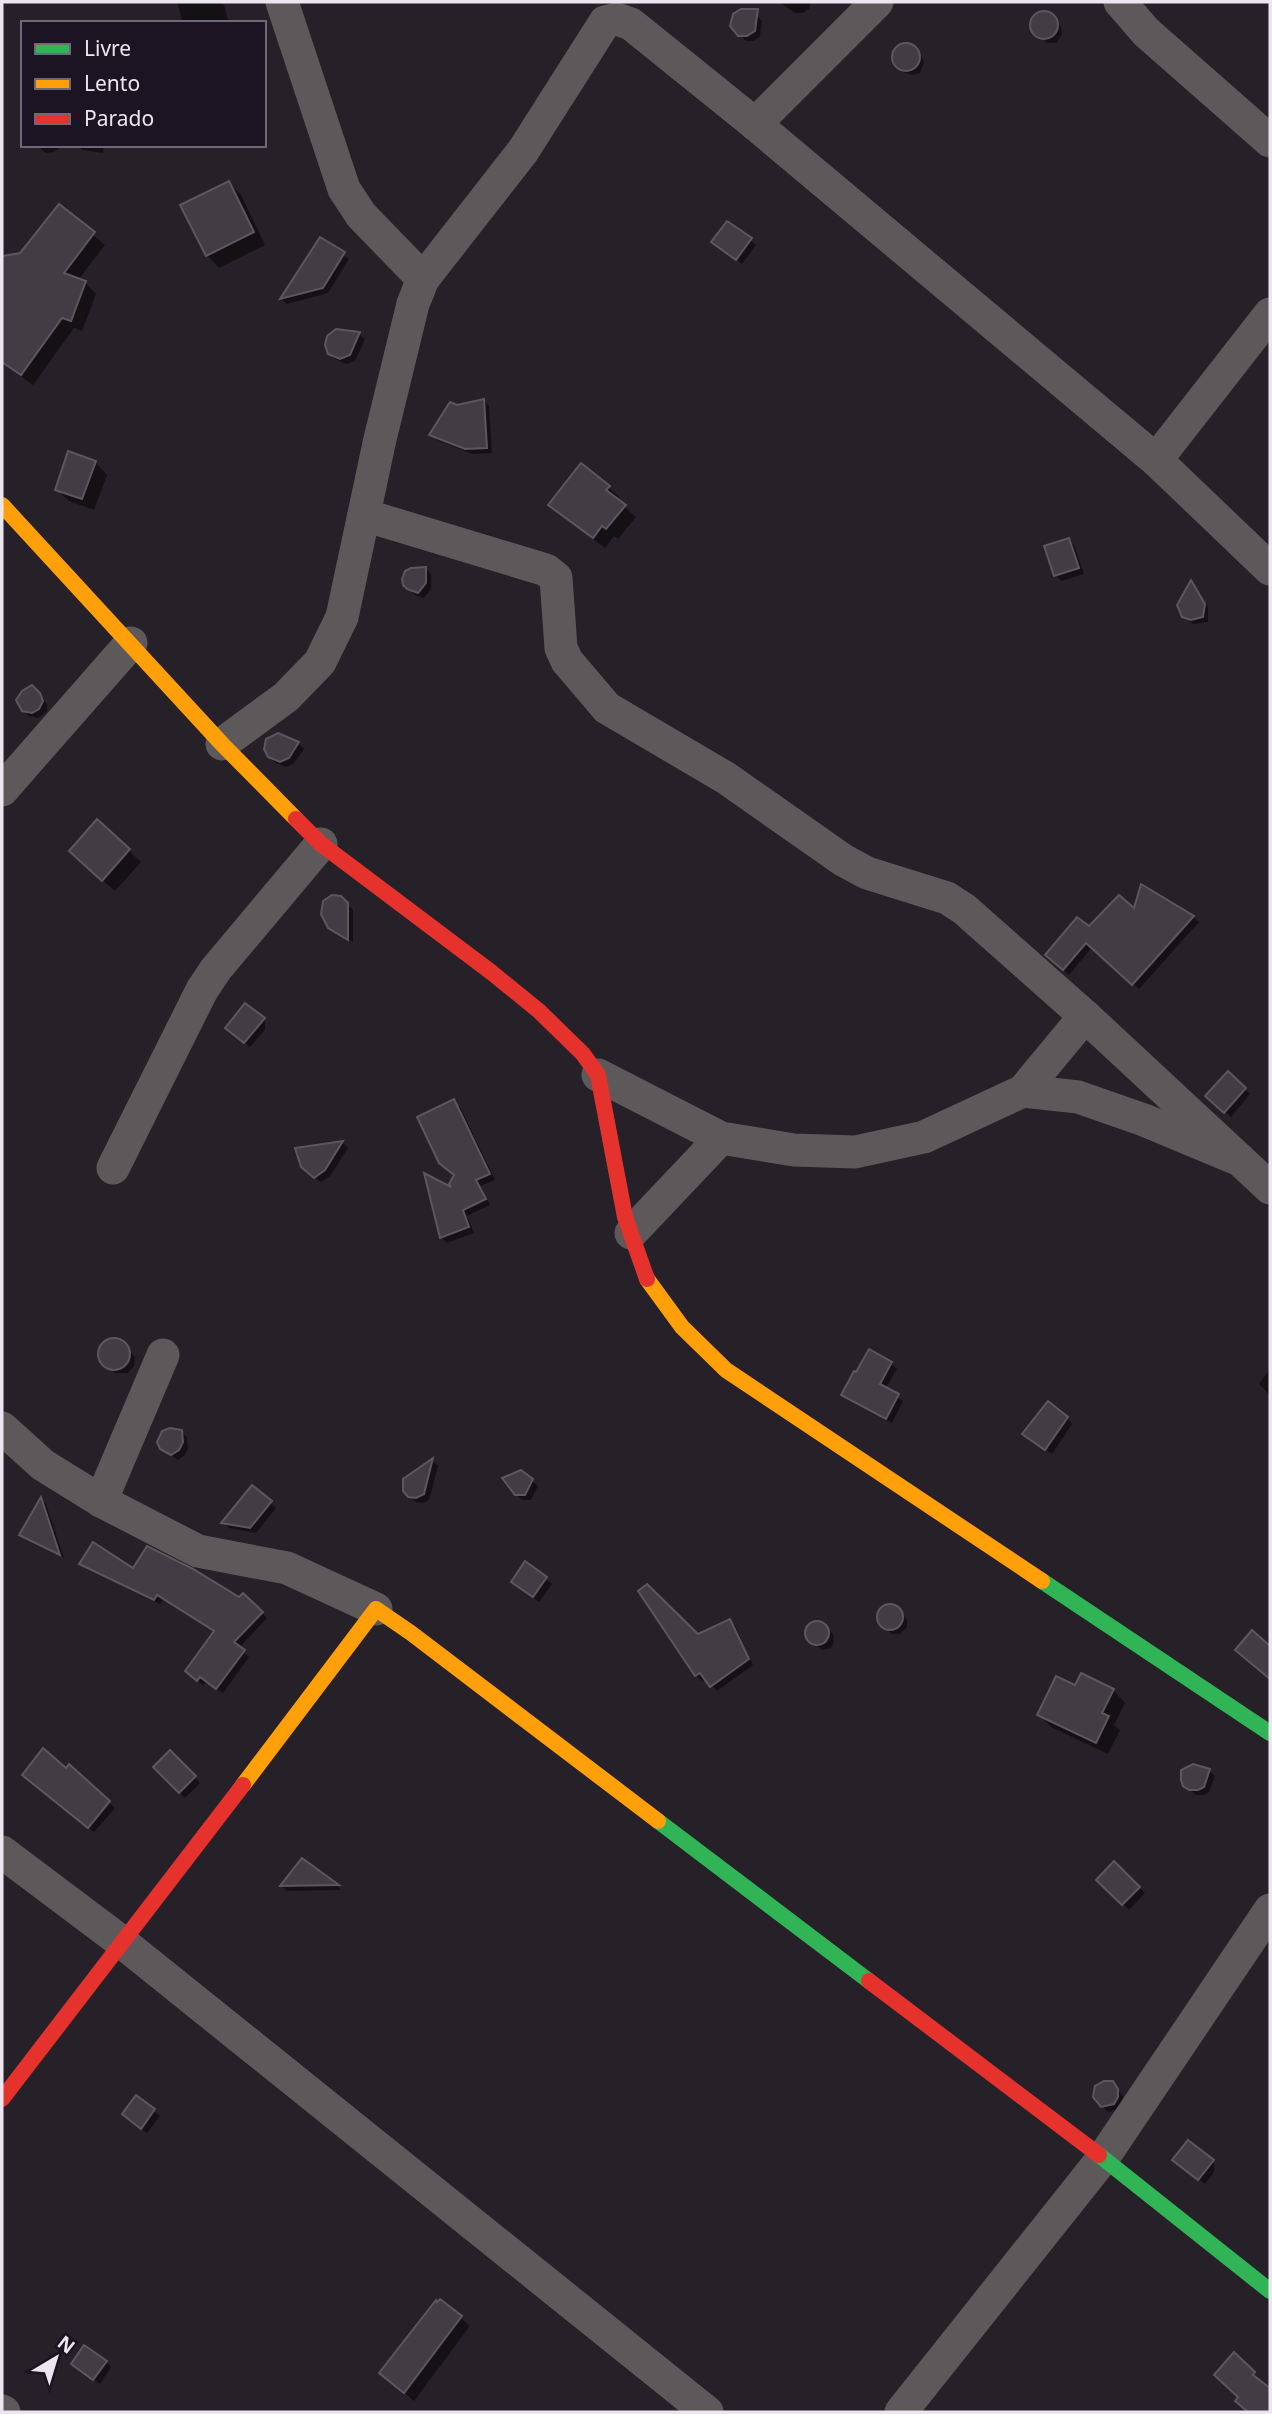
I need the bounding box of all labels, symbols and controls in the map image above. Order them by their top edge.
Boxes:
legend [21,21,266,147]
text: Livre [84,34,131,62]
text: Lento [84,69,140,97]
text: Parado [84,104,154,132]
north arrow [21,2323,91,2393]
text: N [52,2330,81,2360]

